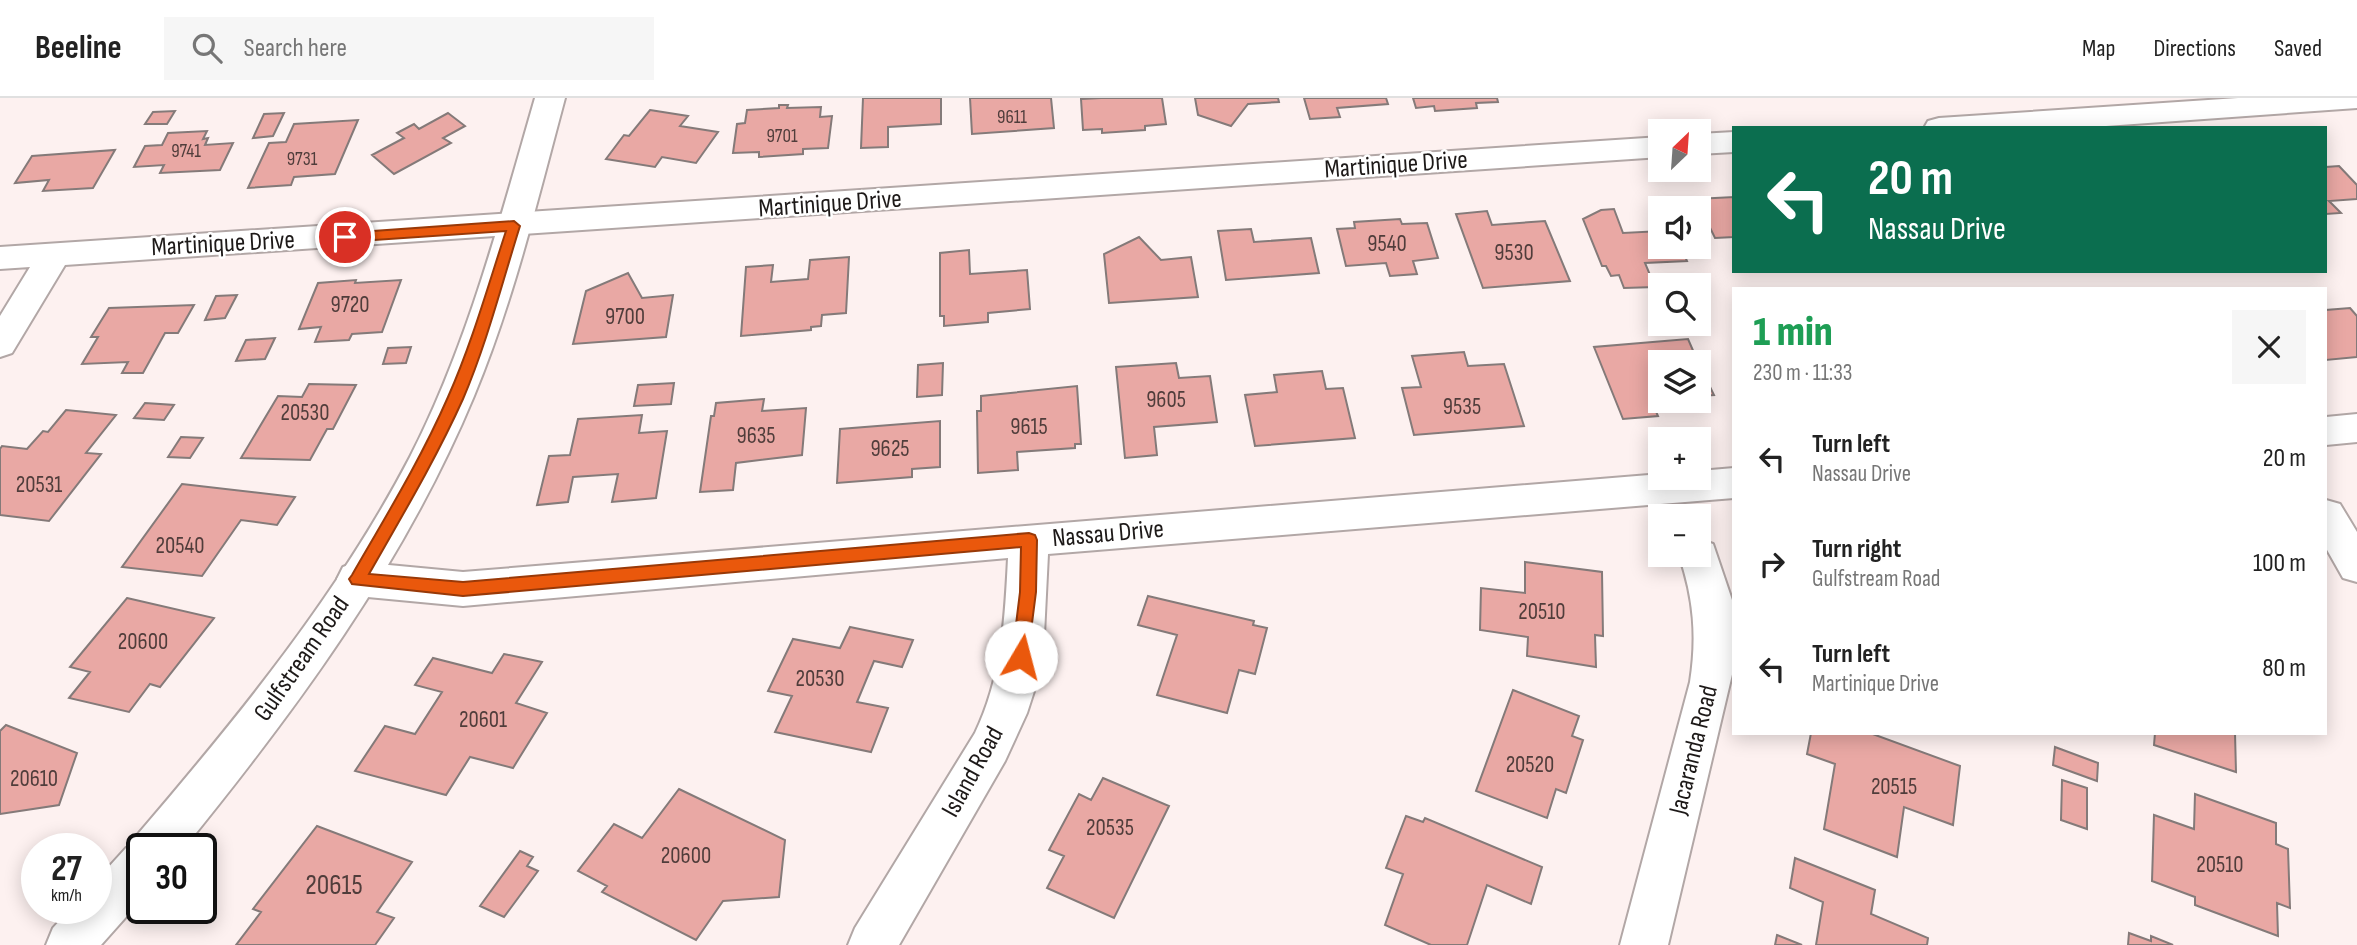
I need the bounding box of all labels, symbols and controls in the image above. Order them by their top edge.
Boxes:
search box [164,17,654,80]
text: Beeline [35,28,122,68]
icon: search [188,29,226,67]
text: Search here [244,33,347,64]
text: Map [2082,34,2115,63]
text: Directions [2153,34,2236,63]
text: Saved [2274,34,2322,63]
house number: 9611 [997,106,1027,129]
north arrow [1648,119,1712,182]
map controls [1648,119,1711,567]
house number: 9701 [766,125,798,148]
house number: 9741 [171,140,201,163]
street label: Martinique Drive [1323,145,1469,185]
house number: 9731 [287,148,318,171]
text: 20 m [1868,150,1953,209]
icon: left [1753,154,1844,245]
street label: Martinique Drive [757,184,903,224]
button: sound [1648,196,1711,259]
pin [315,207,375,267]
text: Nassau Drive [1868,210,2006,249]
icon: arrive [326,218,364,256]
street label: Martinique Drive [150,225,296,263]
house number: 9540 [1367,230,1407,258]
house number: 9530 [1494,239,1534,267]
button: search [1648,273,1711,336]
house number: 9720 [330,291,370,319]
house number: 9700 [605,303,645,331]
text: 1 min [1753,307,1833,358]
button: close [2232,310,2306,384]
button: layers [1648,350,1711,413]
text: 230 m · 11:33 [1753,359,1852,387]
house number: 9605 [1146,386,1186,414]
house number: 9535 [1443,393,1481,421]
house number: 20530 [281,399,329,427]
house number: 9615 [1010,413,1048,441]
house number: 9635 [736,422,776,450]
button: + [1648,427,1711,490]
text: Turn left [1812,429,1890,460]
house number: 9625 [870,435,910,463]
icon: left [1753,440,1791,478]
text: 20 m [2263,443,2306,474]
text: Nassau Drive [1812,460,1911,488]
house number: 20531 [16,471,62,499]
button: − [1648,504,1711,567]
street label: Nassau Drive [1051,514,1165,554]
house number: 20540 [156,532,204,560]
text: Turn right [1812,534,1901,565]
icon: right [1753,545,1791,583]
text: 100 m [2253,548,2306,579]
text: Gulfstream Road [1812,565,1940,593]
street label: Gulfstream Road [248,591,356,727]
house number: 20510 [1518,598,1566,626]
position arrow [984,620,1058,694]
house number: 20600 [118,628,168,656]
text: Turn left [1812,639,1890,670]
icon: left [1753,650,1791,688]
text: 80 m [2262,653,2306,684]
house number: 20530 [796,665,844,693]
text: Martinique Drive [1812,670,1939,698]
street label: Jacaranda Road [1663,682,1725,819]
house number: 20601 [459,706,507,734]
street label: Island Road [935,721,1011,823]
house number: 20520 [1506,751,1554,779]
house number: 20610 [10,765,58,793]
house number: 20515 [1871,773,1917,801]
house number: 20535 [1086,814,1134,842]
speed limit sign: 30 [126,833,217,924]
house number: 20600 [661,842,711,870]
text: 27 [51,848,82,891]
house number: 20510 [2196,851,2244,879]
house number: 20615 [305,869,363,902]
text: km/h [51,885,82,906]

